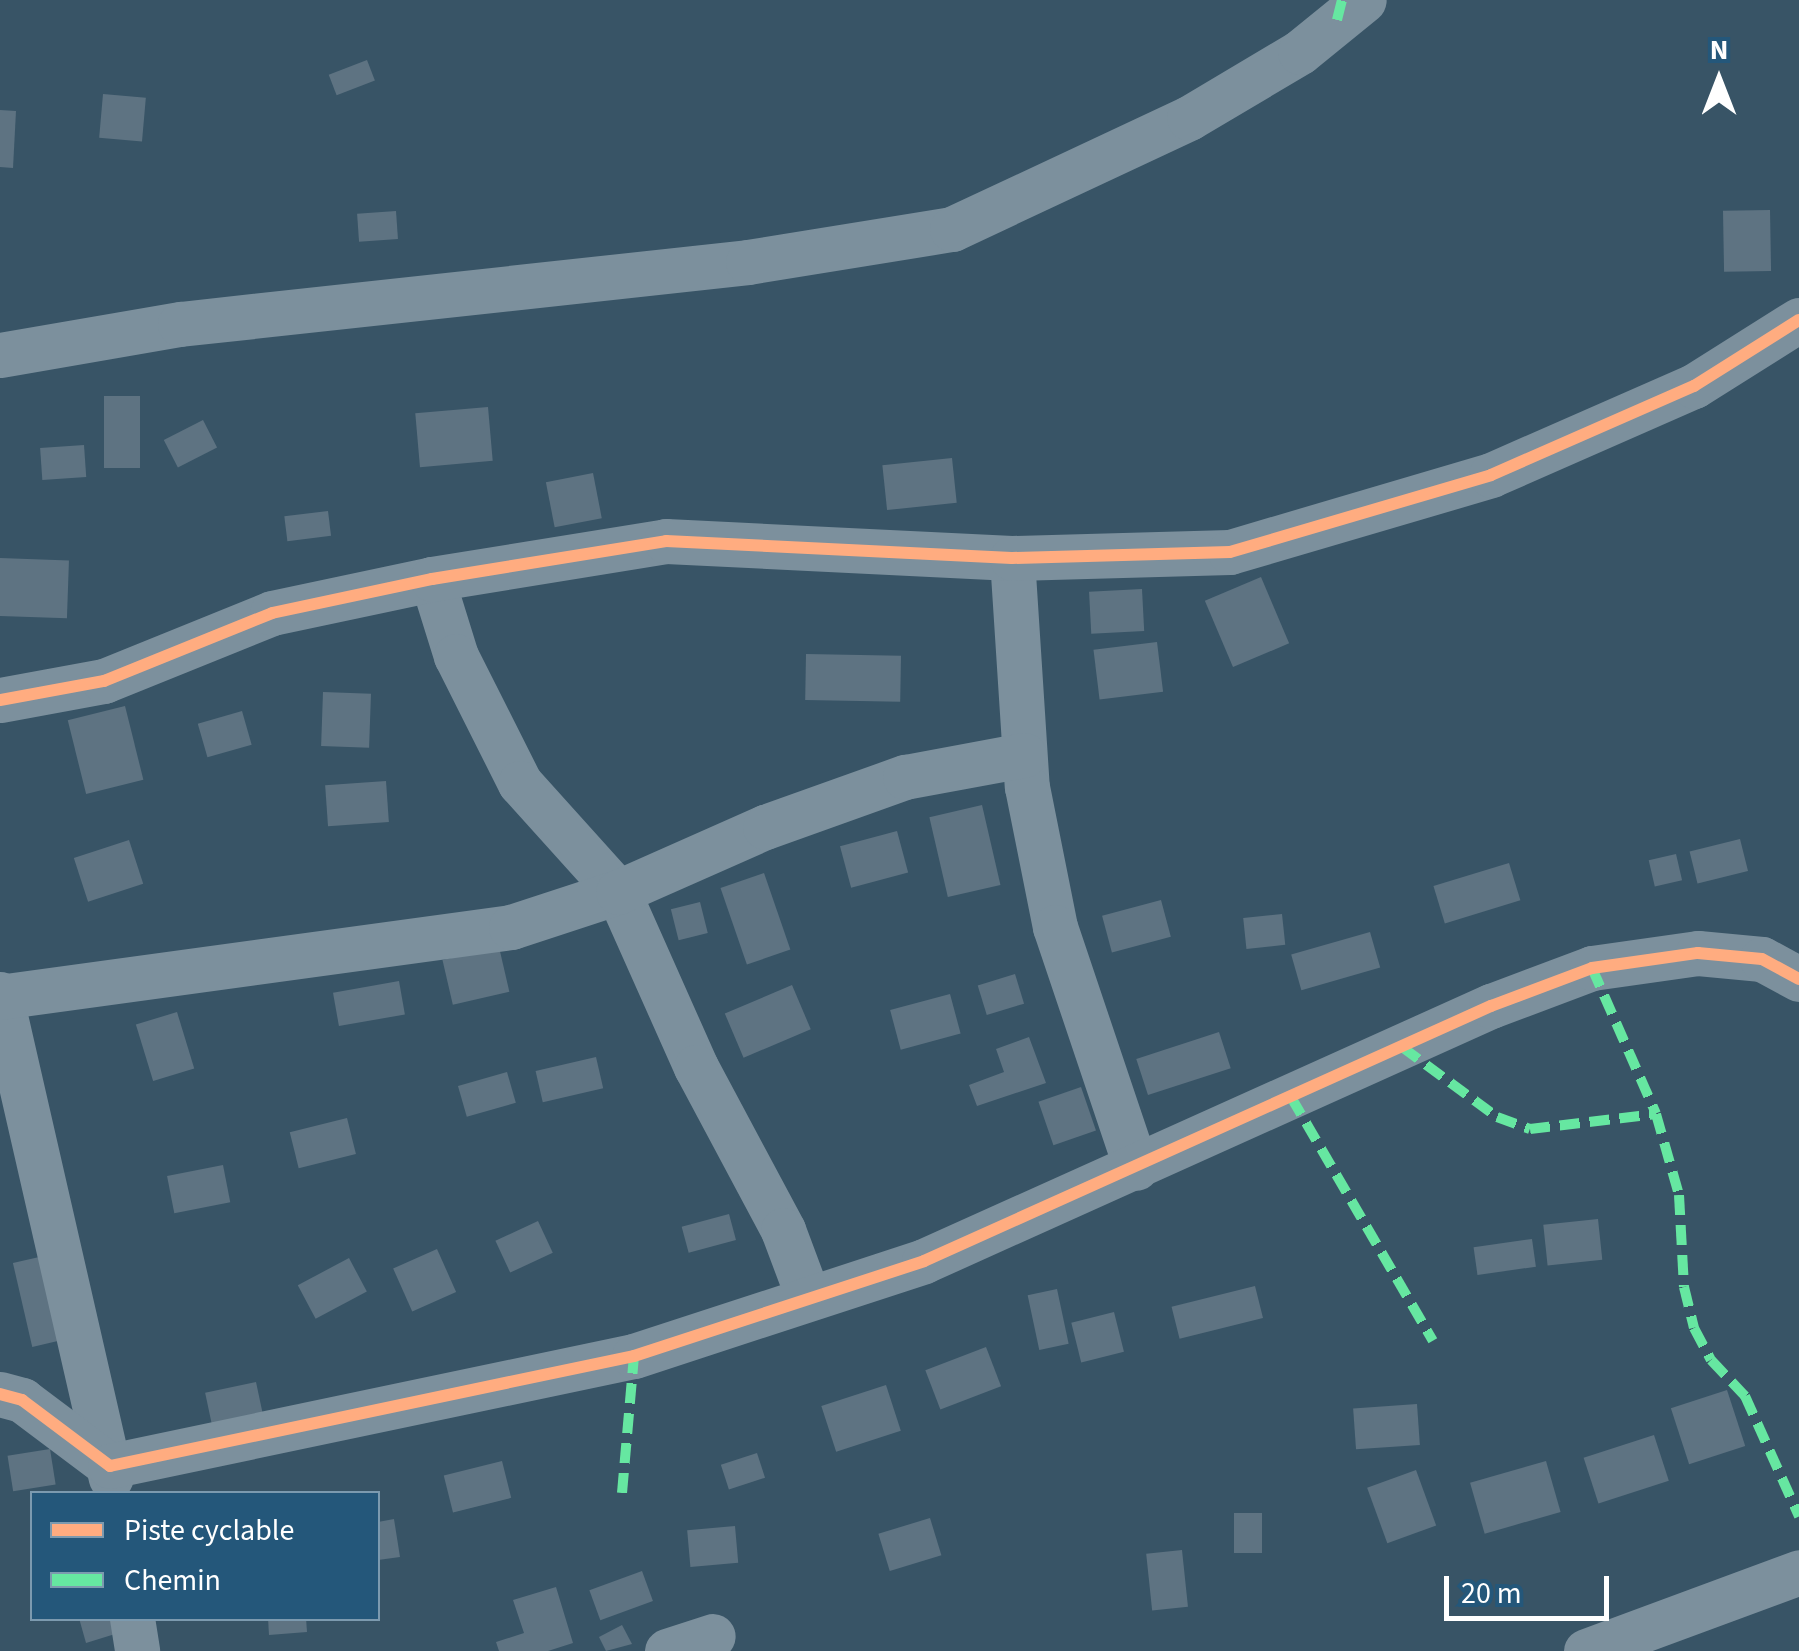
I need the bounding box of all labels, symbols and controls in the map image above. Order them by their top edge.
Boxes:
north arrow [1669,30,1769,130]
text: N [1710,30,1728,70]
legend [30,1491,380,1621]
text: Piste cyclable [124,1509,294,1552]
scale bar [1449,1556,1614,1618]
text: Chemin [124,1559,221,1602]
text: 20 m [1461,1572,1522,1615]

